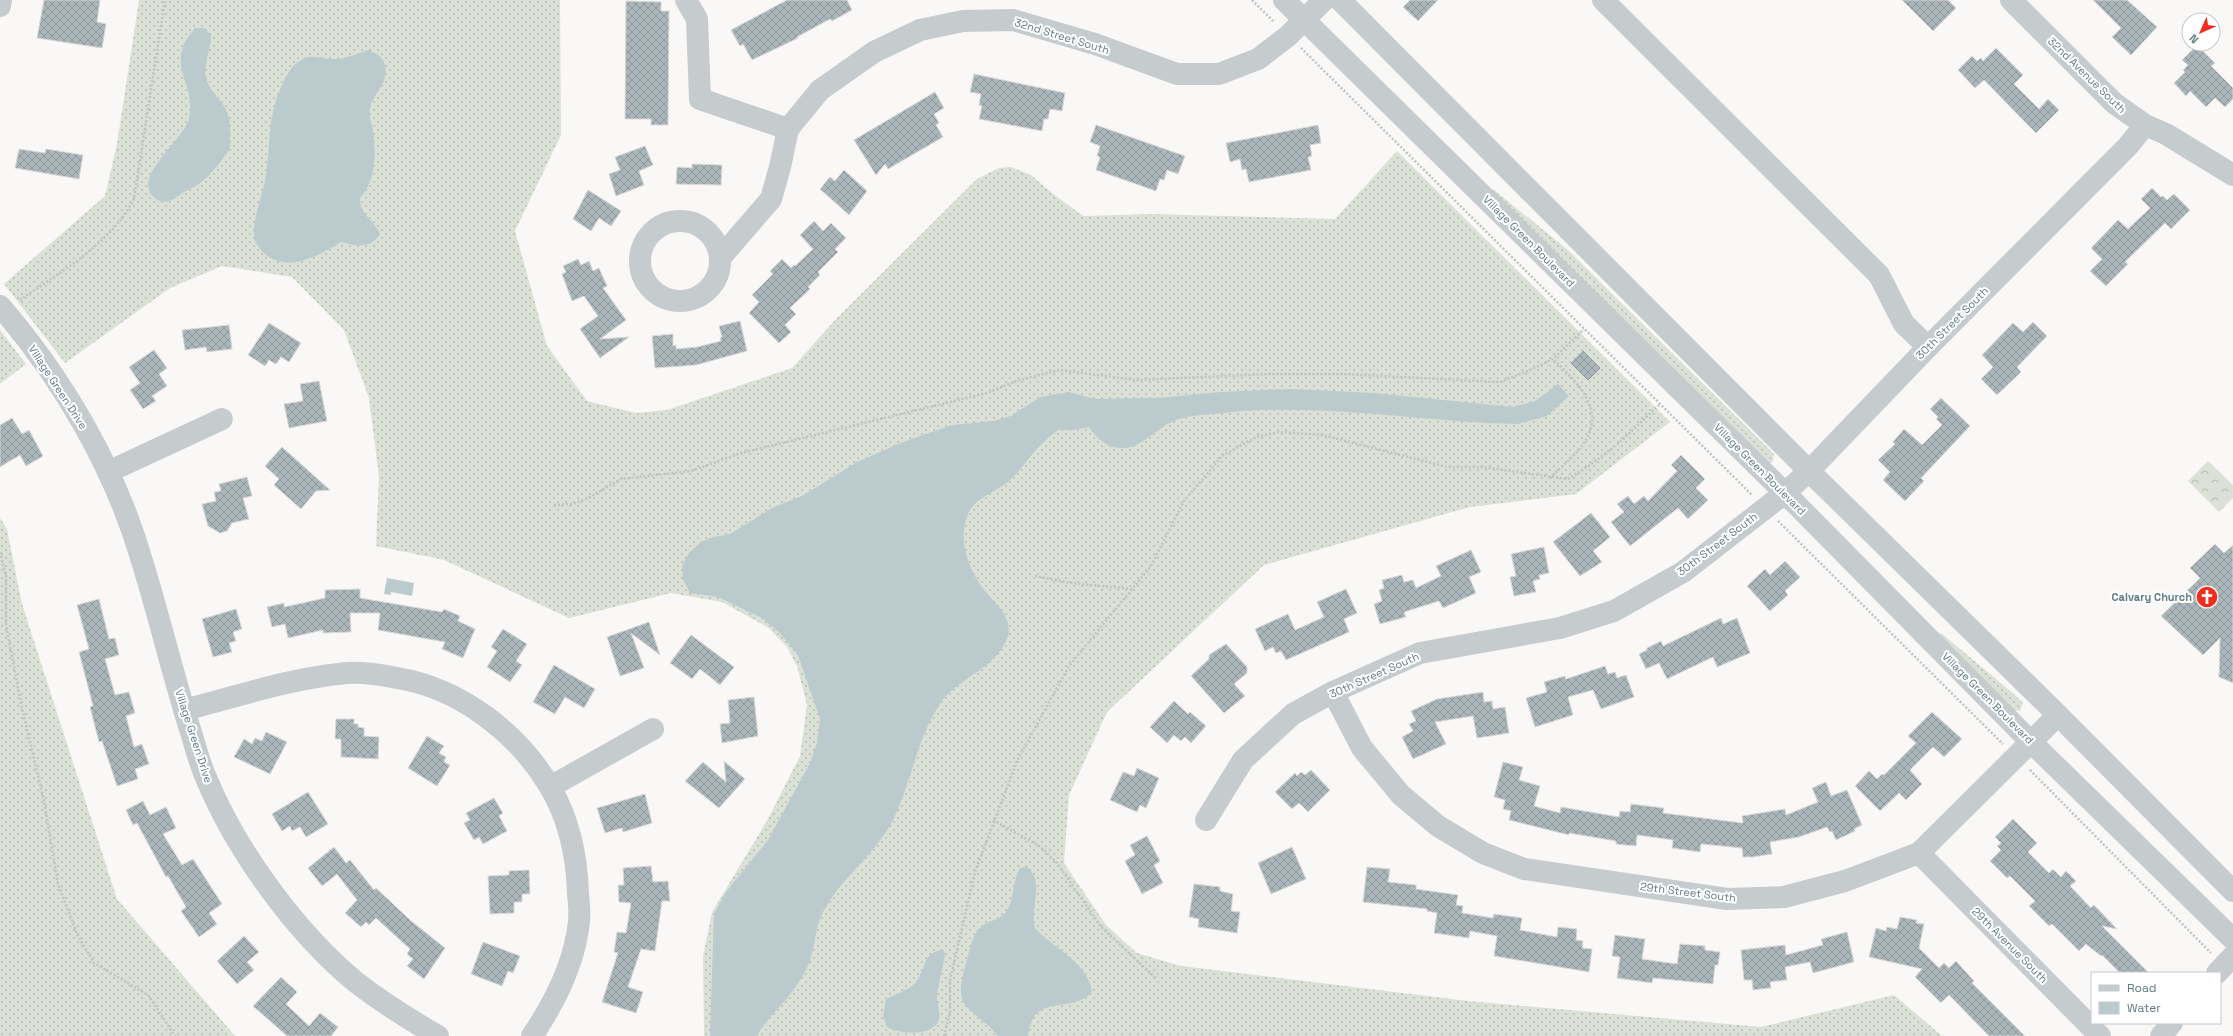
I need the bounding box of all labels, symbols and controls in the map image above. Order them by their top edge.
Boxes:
north arrow [2181,12,2221,52]
street label: 32nd Street South [1013,15,1111,57]
text: N [2186,32,2201,47]
street label: 32nd Avenue South [2045,34,2129,116]
street label: Village Green Boulevard [1480,192,1578,290]
street label: 30th Street South [1913,284,1991,362]
street label: Village Green Drive [26,342,90,432]
street label: Village Green Boulevard [1711,420,1809,518]
street label: 30th Street South [1674,509,1760,579]
church icon: Calvary Church [2194,584,2220,610]
place label: Calvary Church [2112,590,2192,604]
street label: 30th Street South [1327,649,1421,701]
street label: Village Green Boulevard [1939,649,2037,747]
street label: Village Green Drive [172,687,216,785]
street label: 29th Street South [1639,879,1737,905]
street label: 29th Avenue South [1969,904,2051,986]
legend [2091,972,2221,1024]
text: Road [2127,980,2156,996]
text: Water [2127,1000,2161,1016]

